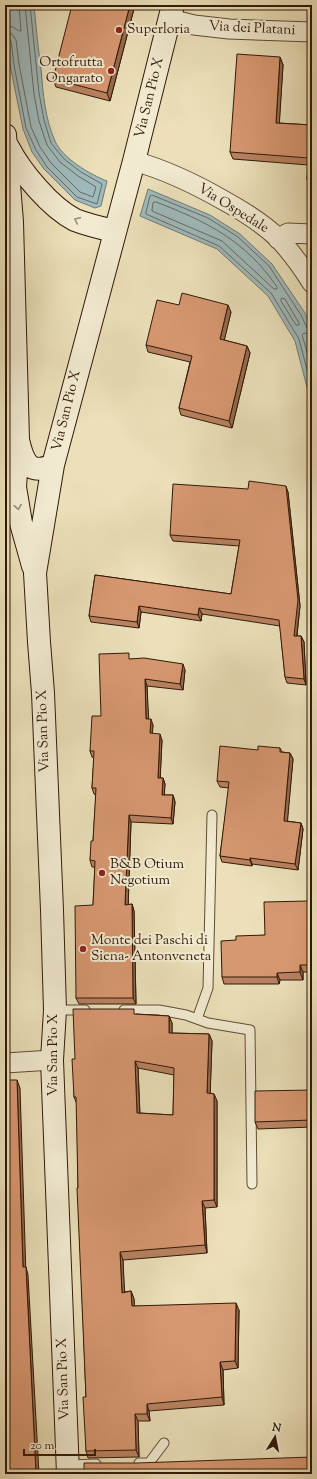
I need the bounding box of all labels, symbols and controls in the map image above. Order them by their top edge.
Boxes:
street label: Via dei Platani [208,17,296,41]
place label: Superloria [127,20,191,40]
marker: Superloria [114,25,124,35]
place label: Ortofrutta Ongarato [39,53,104,89]
street label: Via San Pio X [130,55,170,141]
marker: Ortofrutta Ongarato [106,66,116,76]
street label: Via Ospedale [194,179,272,239]
one-way arrow [74,217,81,225]
street label: Via San Pio X [47,368,87,454]
one-way arrow [13,503,22,510]
street label: Via San Pio X [33,689,55,773]
place label: B&B Otium Negotium [110,855,185,891]
marker: B&B Otium Negotium [97,868,107,878]
place label: Monte dei Paschi di Siena- Antonveneta [91,931,212,967]
marker: Monte dei Paschi di Siena- Antonveneta [78,944,88,954]
street label: Via San Pio X [44,1013,64,1096]
street label: Via San Pio X [53,1337,75,1421]
north arrow [255,1417,295,1457]
text: N [270,1419,282,1437]
scale bar [24,1431,95,1457]
text: 20 m [30,1437,55,1455]

